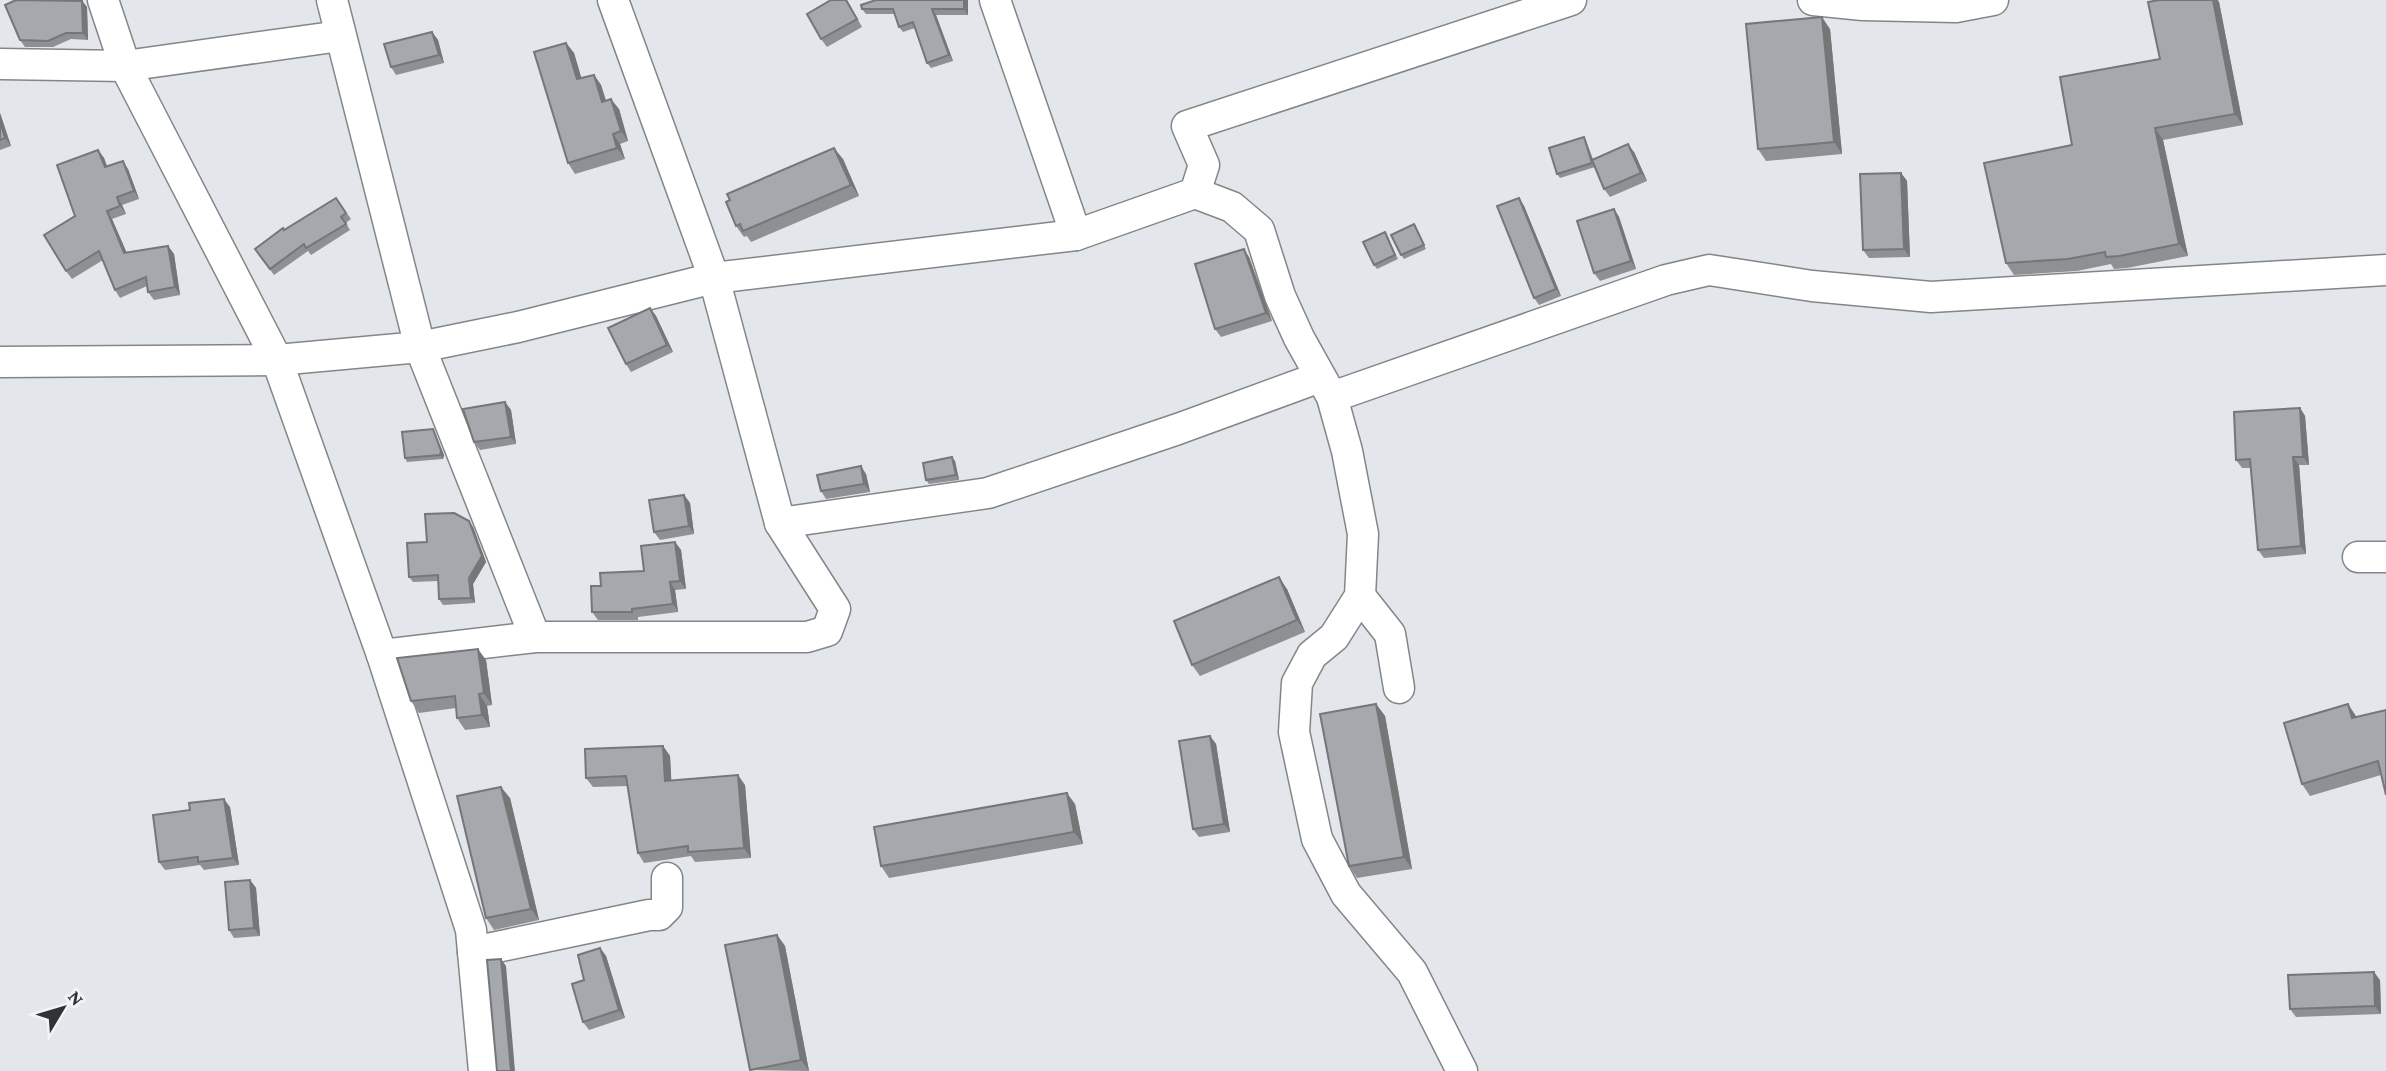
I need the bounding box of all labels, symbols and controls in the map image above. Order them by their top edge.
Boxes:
north arrow [28,973,98,1043]
text: N [64,986,88,1009]

